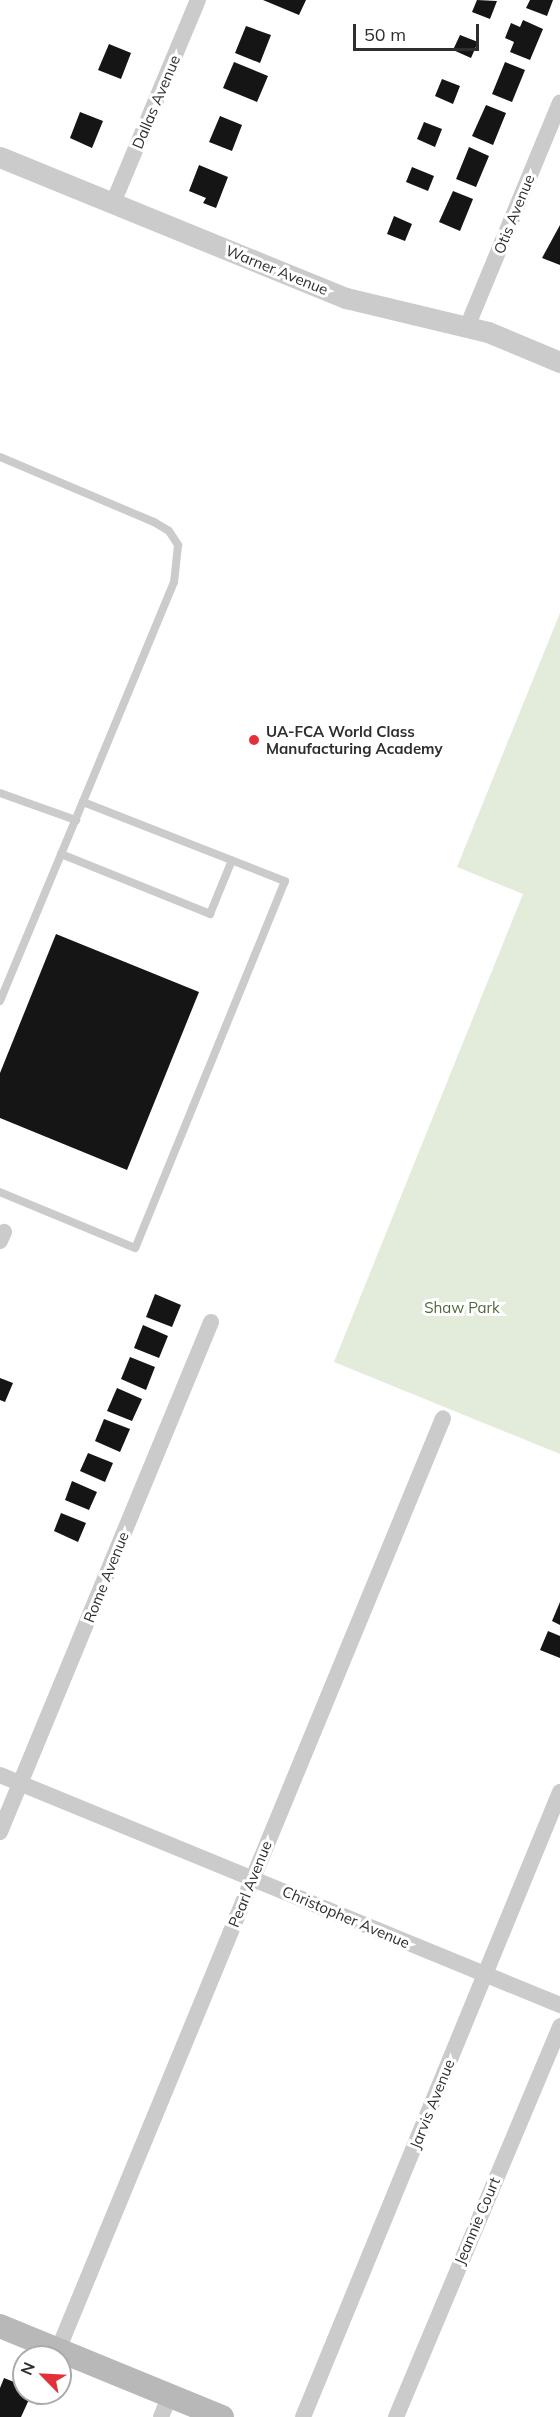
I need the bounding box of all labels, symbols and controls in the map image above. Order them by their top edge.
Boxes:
scale bar [356,12,482,50]
text: 50 m [364,23,406,46]
street label: Dallas Avenue [128,52,184,152]
street label: Otis Avenue [490,172,538,256]
street label: Warner Avenue [223,241,331,299]
place label: UA-FCA World Class Manufacturing Academy [266,722,443,757]
marker: UA-FCA World Class Manufacturing Academy [247,733,261,747]
park label: Shaw Park [424,1299,500,1317]
street label: Rome Avenue [80,1529,132,1625]
street label: Pearl Avenue [224,1838,276,1930]
street label: Christopher Avenue [280,1882,412,1952]
street label: Jarvis Avenue [406,2057,458,2151]
street label: Jeannie Court [450,2175,504,2267]
north arrow [12,2345,72,2405]
text: N [16,2359,39,2378]

